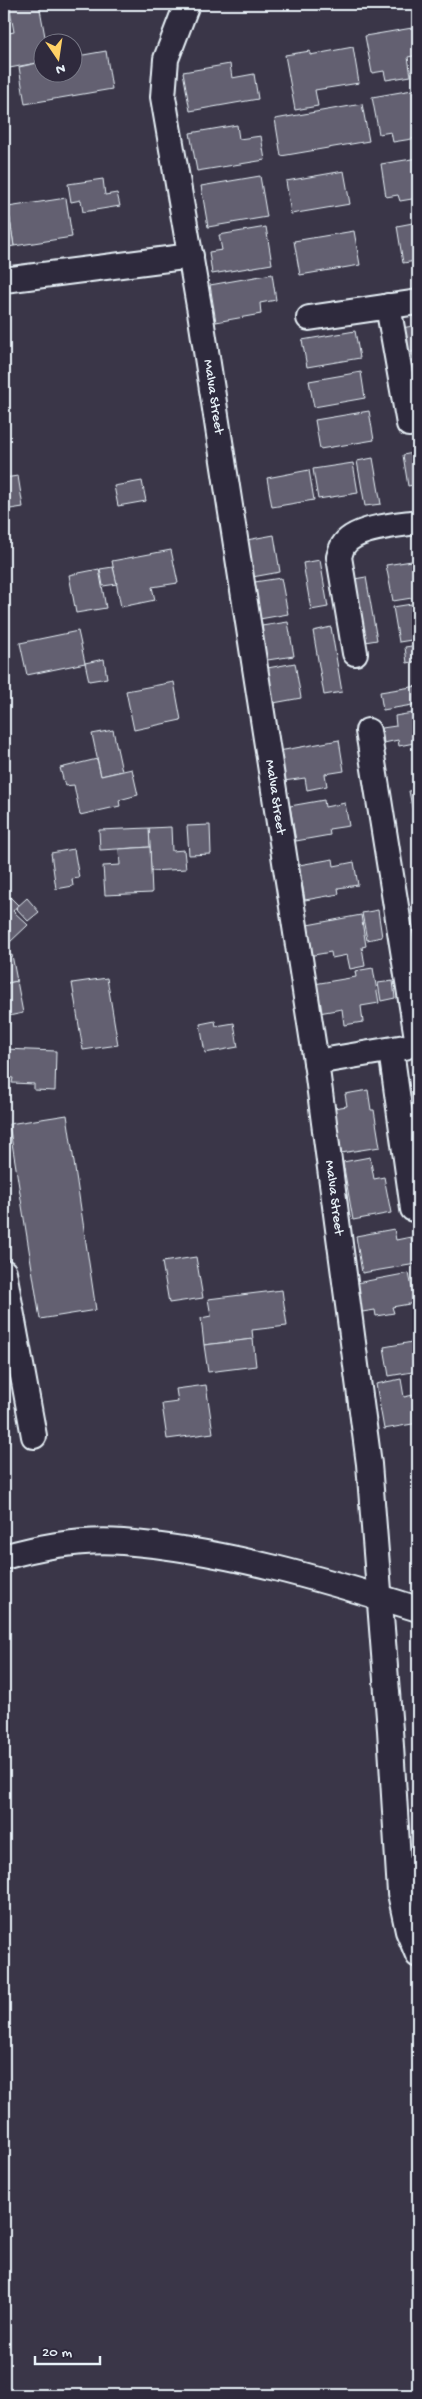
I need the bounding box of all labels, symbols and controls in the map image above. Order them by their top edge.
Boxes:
north arrow [32,32,82,82]
text: N [54,59,67,78]
street label: Malva Street [199,358,227,437]
street label: Malva Street [261,759,289,837]
street label: Malva Street [321,1159,347,1237]
scale bar [35,2334,100,2366]
text: 20 m [42,2344,72,2362]

